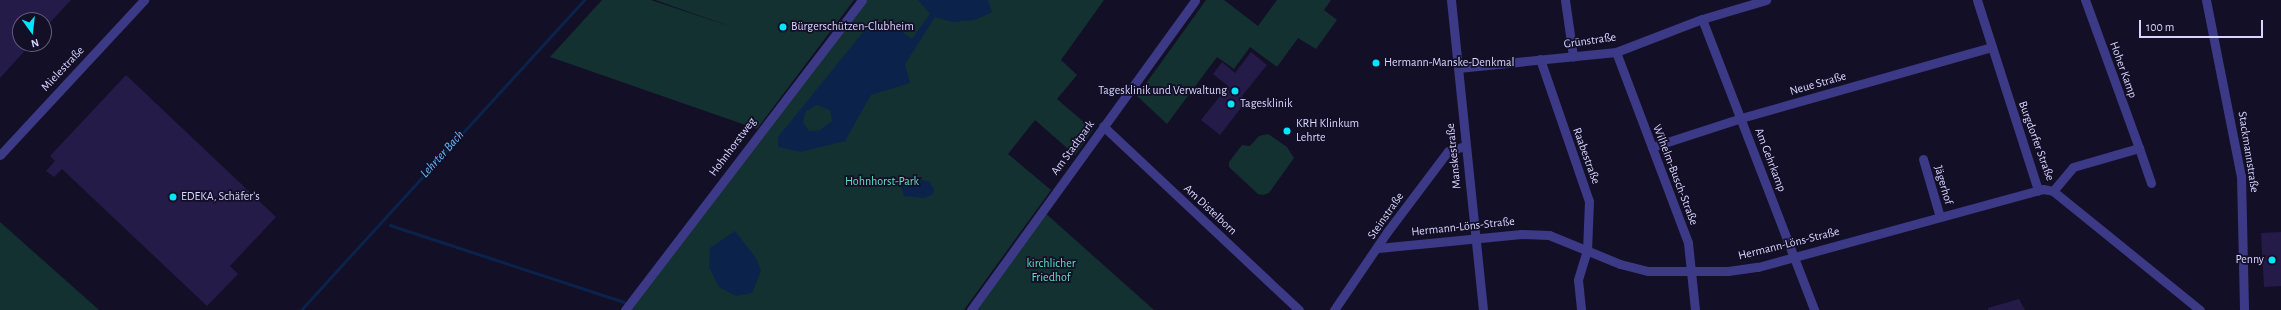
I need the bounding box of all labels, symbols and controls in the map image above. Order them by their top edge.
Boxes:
north arrow [12,12,52,52]
scale bar [2141,12,2265,38]
place label: Bürgerschützen-Clubheim [791,20,914,34]
text: 100 m [2146,21,2174,33]
marker: Bürgerschützen-Clubheim [778,22,788,32]
street label: Grünstraße [1563,30,1617,52]
text: N [30,37,40,49]
street label: Hoher Kamp [2106,40,2140,100]
street label: Mielestraße [39,44,87,94]
place label: Hermann-Manske-Denkmal [1384,56,1515,70]
marker: Hermann-Manske-Denkmal [1371,58,1381,68]
street label: Neue Straße [1788,69,1848,99]
place label: Tagesklinik und Verwaltung [1098,84,1227,98]
marker: Tagesklinik und Verwaltung [1230,86,1240,96]
place label: Tagesklinik [1240,97,1292,111]
marker: Tagesklinik [1225,98,1237,110]
street label: Burgdorfer Straße [2015,99,2057,183]
street label: Stackmannstraße [2234,110,2262,194]
street label: Hohnhorstweg [706,115,760,179]
place label: KRH Klinkum Lehrte [1296,117,1359,145]
street label: Am Stadtpark [1048,118,1098,178]
street label: Manskestraße [1443,122,1465,190]
street label: Wilhelm-Busch-Straße [1649,123,1701,227]
marker: KRH Klinkum Lehrte [1281,125,1293,137]
street label: Raabestraße [1569,126,1603,186]
street label: Am Gehrkamp [1751,126,1789,194]
water label: Lehrter Bach [418,128,468,182]
street label: Jägerhof [1931,164,1955,206]
park label: Hohnhorst-Park [845,175,919,189]
street label: Am Distelborn [1180,182,1240,238]
place label: EDEKA, Schäfer's [181,190,260,204]
street label: Steinstraße [1365,190,1407,242]
marker: EDEKA, Schäfer's [168,192,178,202]
street label: Hermann-Löns-Straße [1411,214,1515,240]
street label: Hermann-Löns-Straße [1737,224,1841,264]
place label: Penny [2236,253,2264,267]
marker: Penny [2267,255,2277,265]
park label: kirchlicher Friedhof [1026,257,1076,285]

